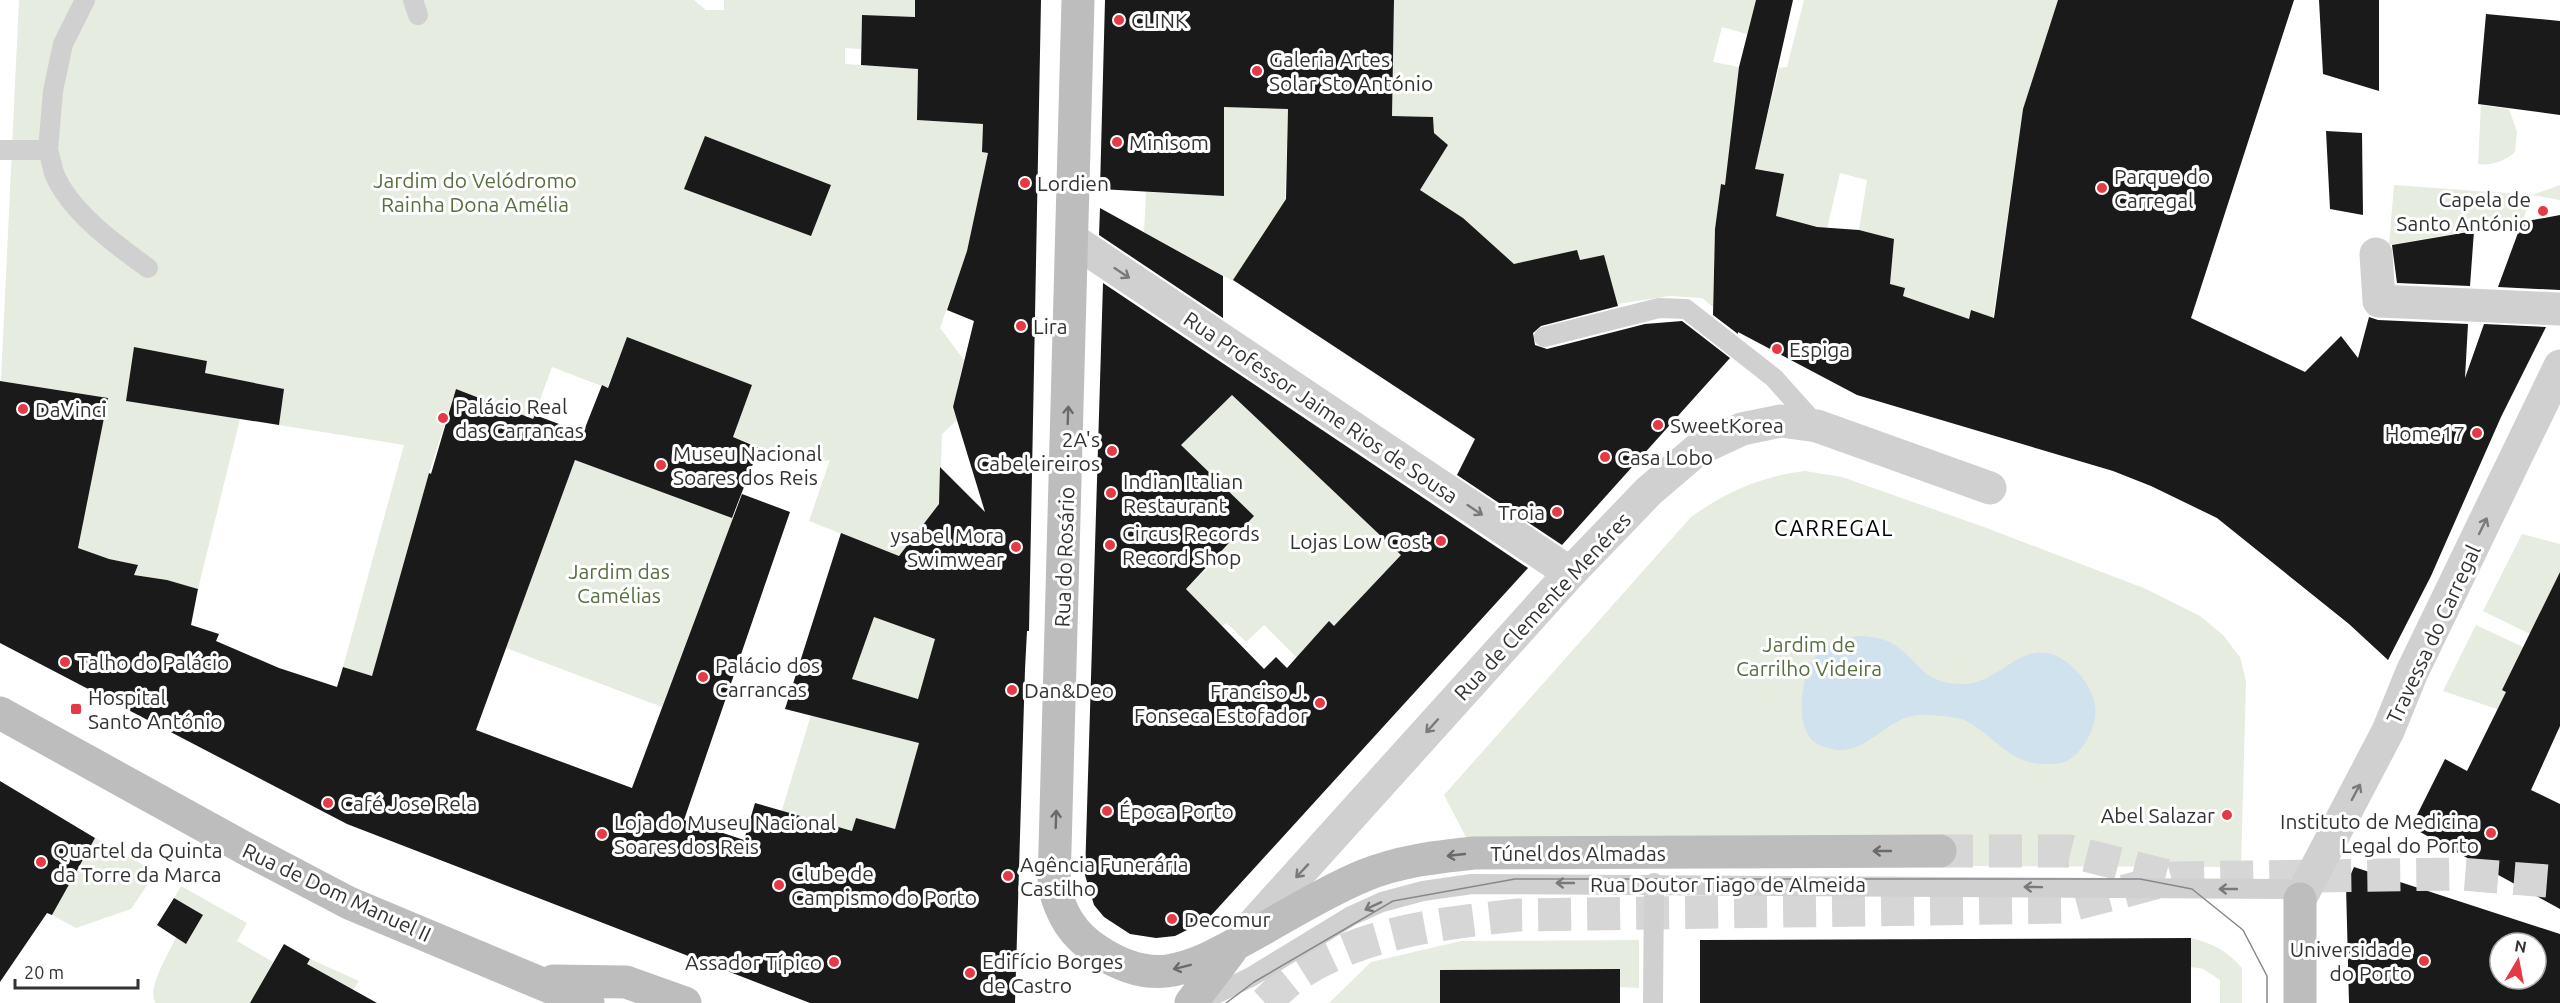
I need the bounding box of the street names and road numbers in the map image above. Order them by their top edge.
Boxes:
street label: Rua Professor Jaime Rios de Sousa [1179,306,1463,508]
street label: Rua do Rosário [1050,486,1078,628]
street label: Rua de Clemente Menéres [1449,507,1635,705]
street label: Travessa do Carregal [2381,541,2485,727]
street label: Rua de Dom Manuel II [239,838,435,946]
street label: Túnel dos Almadas [1490,841,1666,865]
street label: Rua Doutor Tiago de Almeida [1590,872,1866,896]

